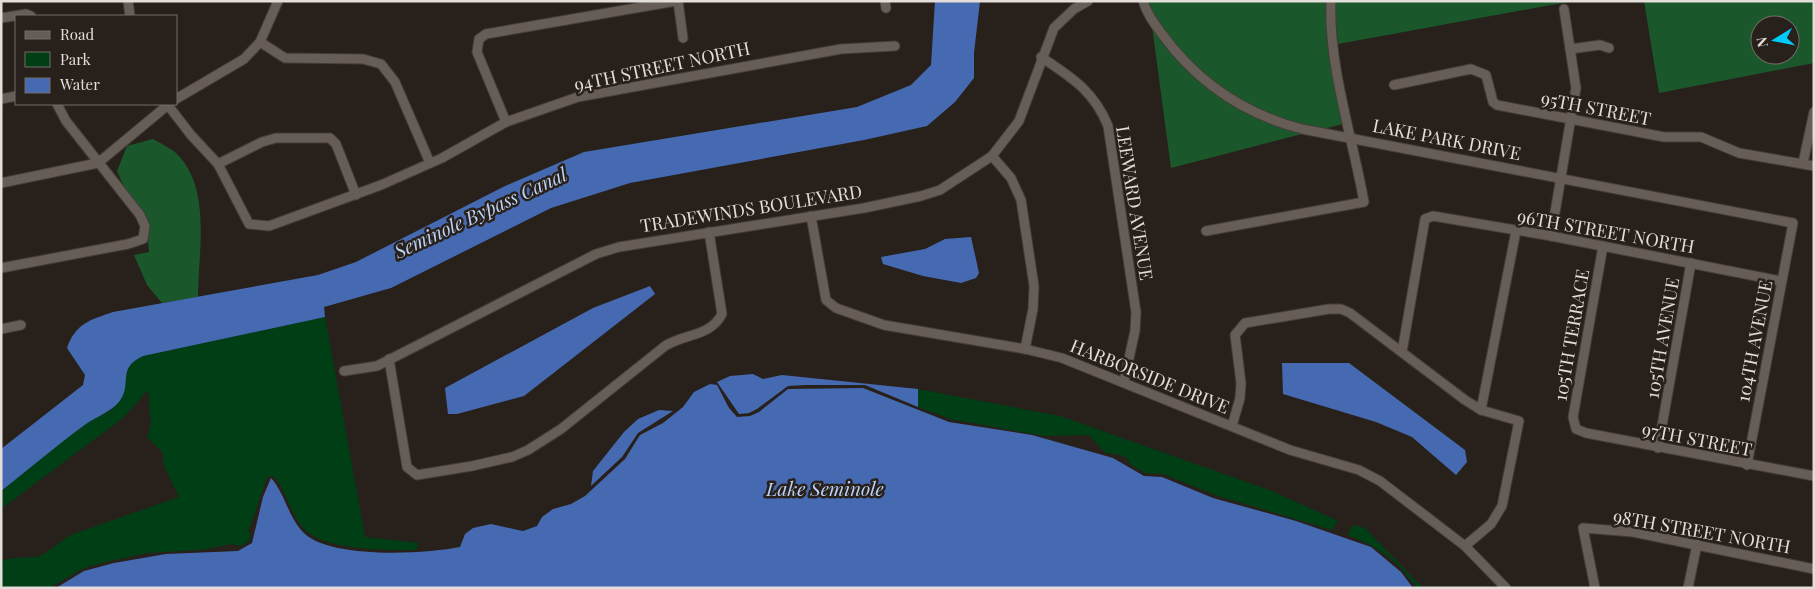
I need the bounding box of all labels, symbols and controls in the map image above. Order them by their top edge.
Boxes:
legend [15,15,178,105]
north arrow [1750,15,1800,65]
text: Road [60,24,94,44]
street label: 94TH STREET NORTH [572,36,752,96]
text: N [1751,36,1772,49]
text: Park [60,49,92,69]
text: Water [59,74,100,94]
street label: 95TH STREET [1539,86,1653,130]
street label: LAKE PARK DRIVE [1371,113,1523,165]
street label: LEEWARD AVENUE [1111,124,1159,282]
water label: Seminole Bypass Canal [388,160,571,264]
street label: TRADEWINDS BOULEVARD [638,179,864,237]
street label: 96TH STREET NORTH [1515,204,1697,258]
street label: 105TH TERRACE [1548,267,1594,403]
street label: 105TH AVENUE [1640,276,1684,400]
street label: 104TH AVENUE [1730,278,1778,404]
street label: HARBORSIDE DRIVE [1067,333,1233,419]
street label: 97TH STREET [1640,417,1754,461]
water label: Lake Seminole [765,475,884,501]
street label: 98TH STREET NORTH [1611,504,1793,558]

